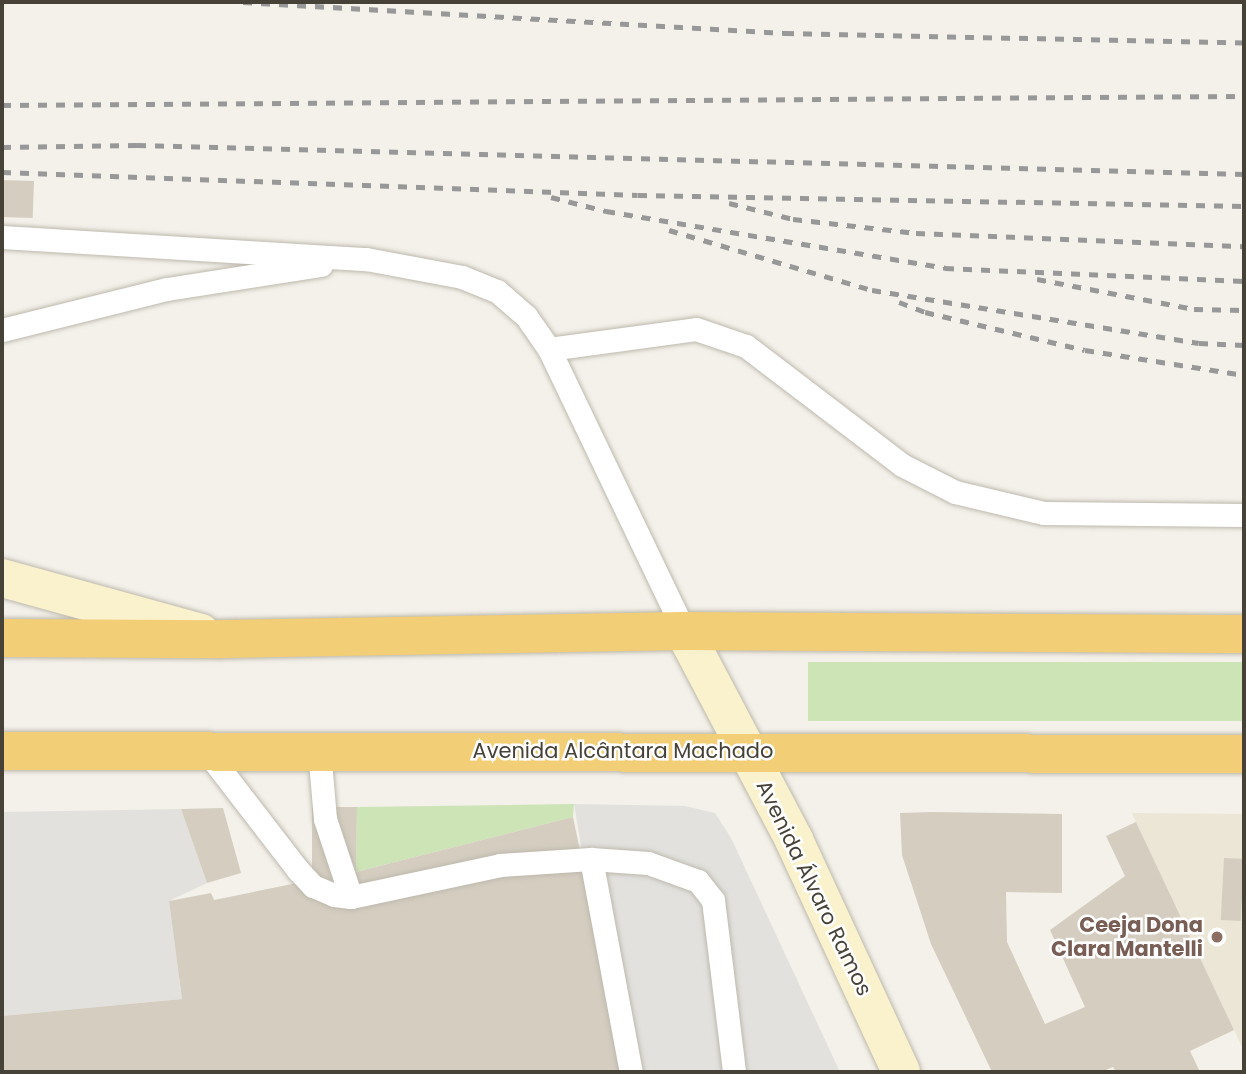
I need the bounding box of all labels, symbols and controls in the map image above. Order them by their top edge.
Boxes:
street label: Avenida Alcântara Machado [472,738,774,764]
street label: Avenida Álvaro Ramos [751,776,877,1000]
place label: Ceeja Dona Clara Mantelli [1051,912,1203,962]
marker: Ceeja Dona Clara Mantelli [1209,929,1225,945]

